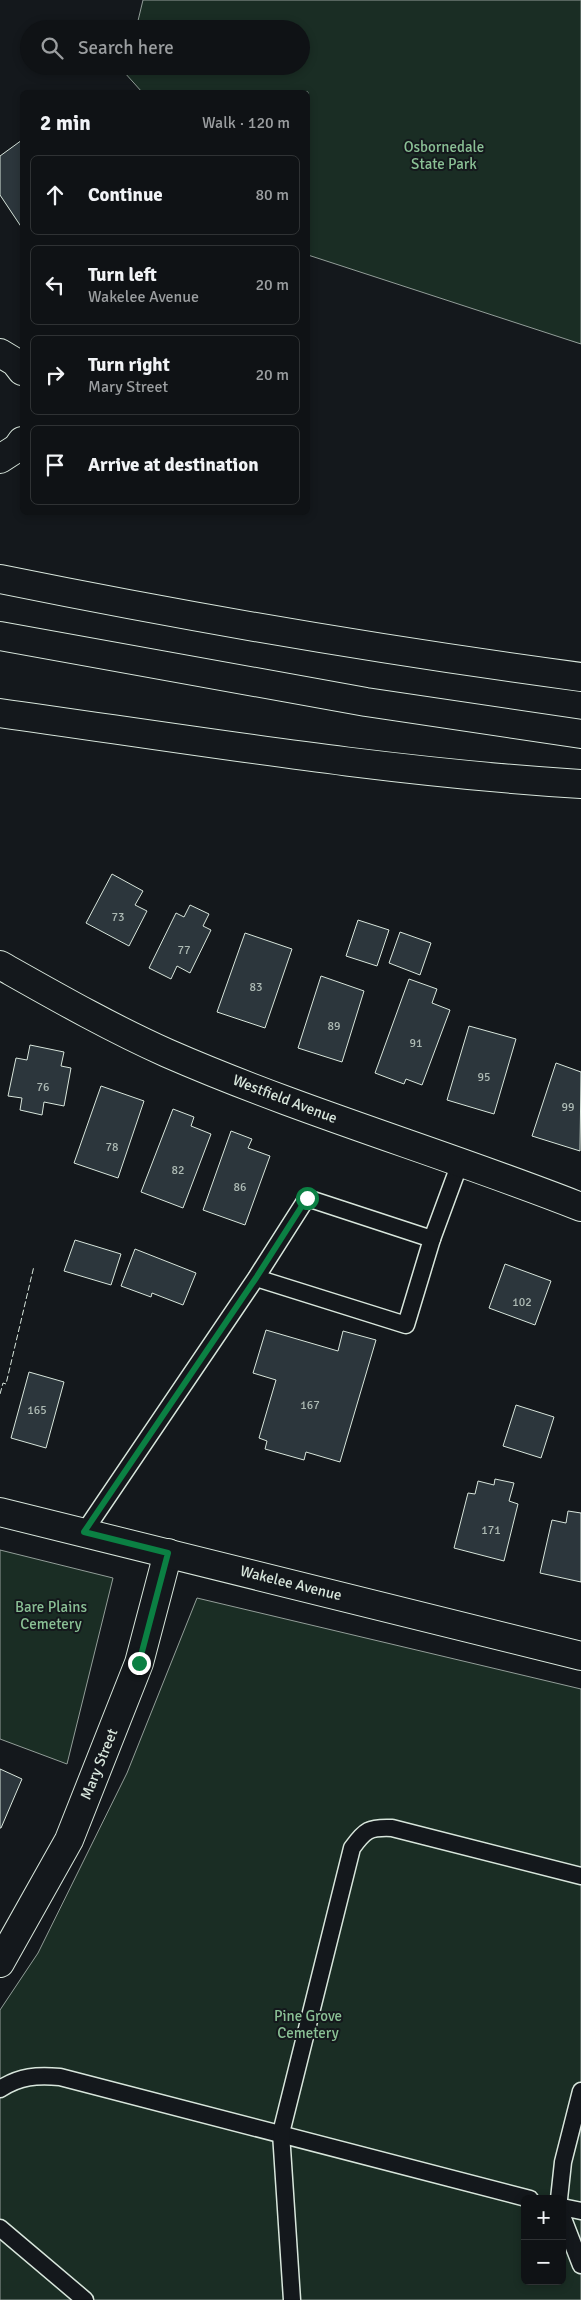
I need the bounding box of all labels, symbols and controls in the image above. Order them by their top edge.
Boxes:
search box [20,20,310,75]
icon: search [38,34,66,62]
text: Search here [78,36,174,60]
text: 2 min [40,110,91,136]
text: Walk · 120 m [202,113,290,133]
park label: Osbornedale State Park [404,138,484,173]
icon: ahead [41,181,69,209]
text: Continue [88,183,163,207]
text: 80 m [255,185,289,205]
text: Turn left [88,263,157,287]
icon: left [41,271,69,299]
text: 20 m [255,275,289,295]
text: Wakelee Avenue [88,287,199,307]
text: Turn right [88,353,170,377]
icon: right [41,361,69,389]
text: 20 m [255,365,289,385]
text: Mary Street [88,377,168,397]
icon: arrive [41,451,69,479]
text: Arrive at destination [88,453,259,477]
house number: 73 [112,910,124,925]
house number: 77 [178,943,190,958]
house number: 83 [250,980,262,995]
house number: 89 [328,1019,340,1034]
house number: 91 [410,1036,422,1051]
house number: 95 [478,1070,490,1085]
street label: Westfield Avenue [230,1071,340,1127]
house number: 76 [37,1080,49,1095]
house number: 99 [562,1100,574,1115]
house number: 78 [106,1140,118,1155]
house number: 82 [172,1163,184,1178]
house number: 86 [234,1180,246,1195]
route start [296,1187,319,1210]
house number: 102 [512,1295,532,1310]
house number: 167 [300,1398,320,1413]
house number: 165 [27,1403,47,1418]
house number: 171 [481,1523,501,1538]
street label: Wakelee Avenue [238,1562,344,1604]
park label: Bare Plains Cemetery [15,1598,87,1633]
route end [128,1652,151,1675]
street label: Mary Street [77,1726,121,1802]
park label: Pine Grove Cemetery [274,2007,342,2042]
map controls [521,2195,566,2285]
button: + [521,2195,566,2240]
button: − [521,2240,566,2285]

